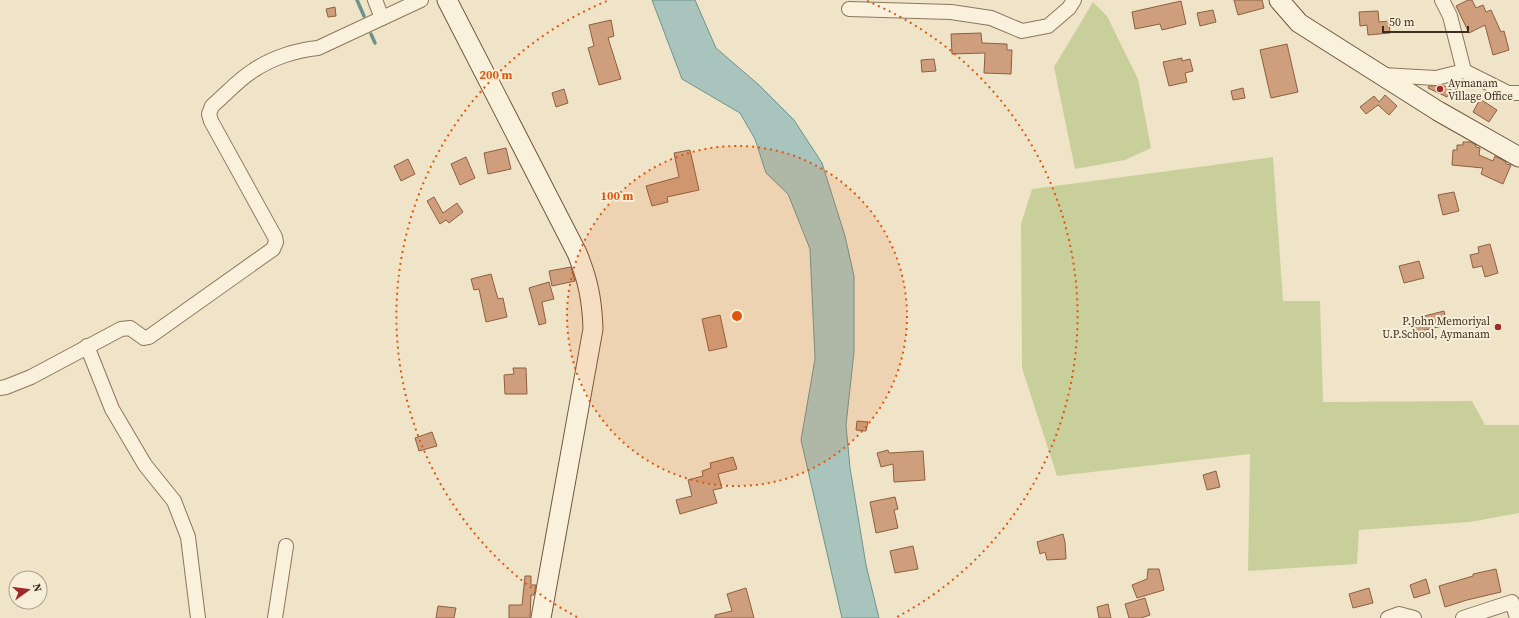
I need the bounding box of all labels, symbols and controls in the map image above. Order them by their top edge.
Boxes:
scale bar [1383,8,1468,34]
text: 50 m [1389,14,1415,30]
text: 200 m [480,67,513,83]
place label: Aymanam Village Office [1448,76,1513,104]
marker: Aymanam Village Office [1435,84,1445,94]
text: 100 m [601,188,634,204]
centre of rings [730,309,744,323]
place label: P.John Memoriyal U.P.School, Aymanam [1382,314,1490,342]
marker: P.John Memoriyal U.P.School, Aymanam [1493,322,1503,332]
north arrow [8,570,48,610]
text: N [29,582,45,593]

